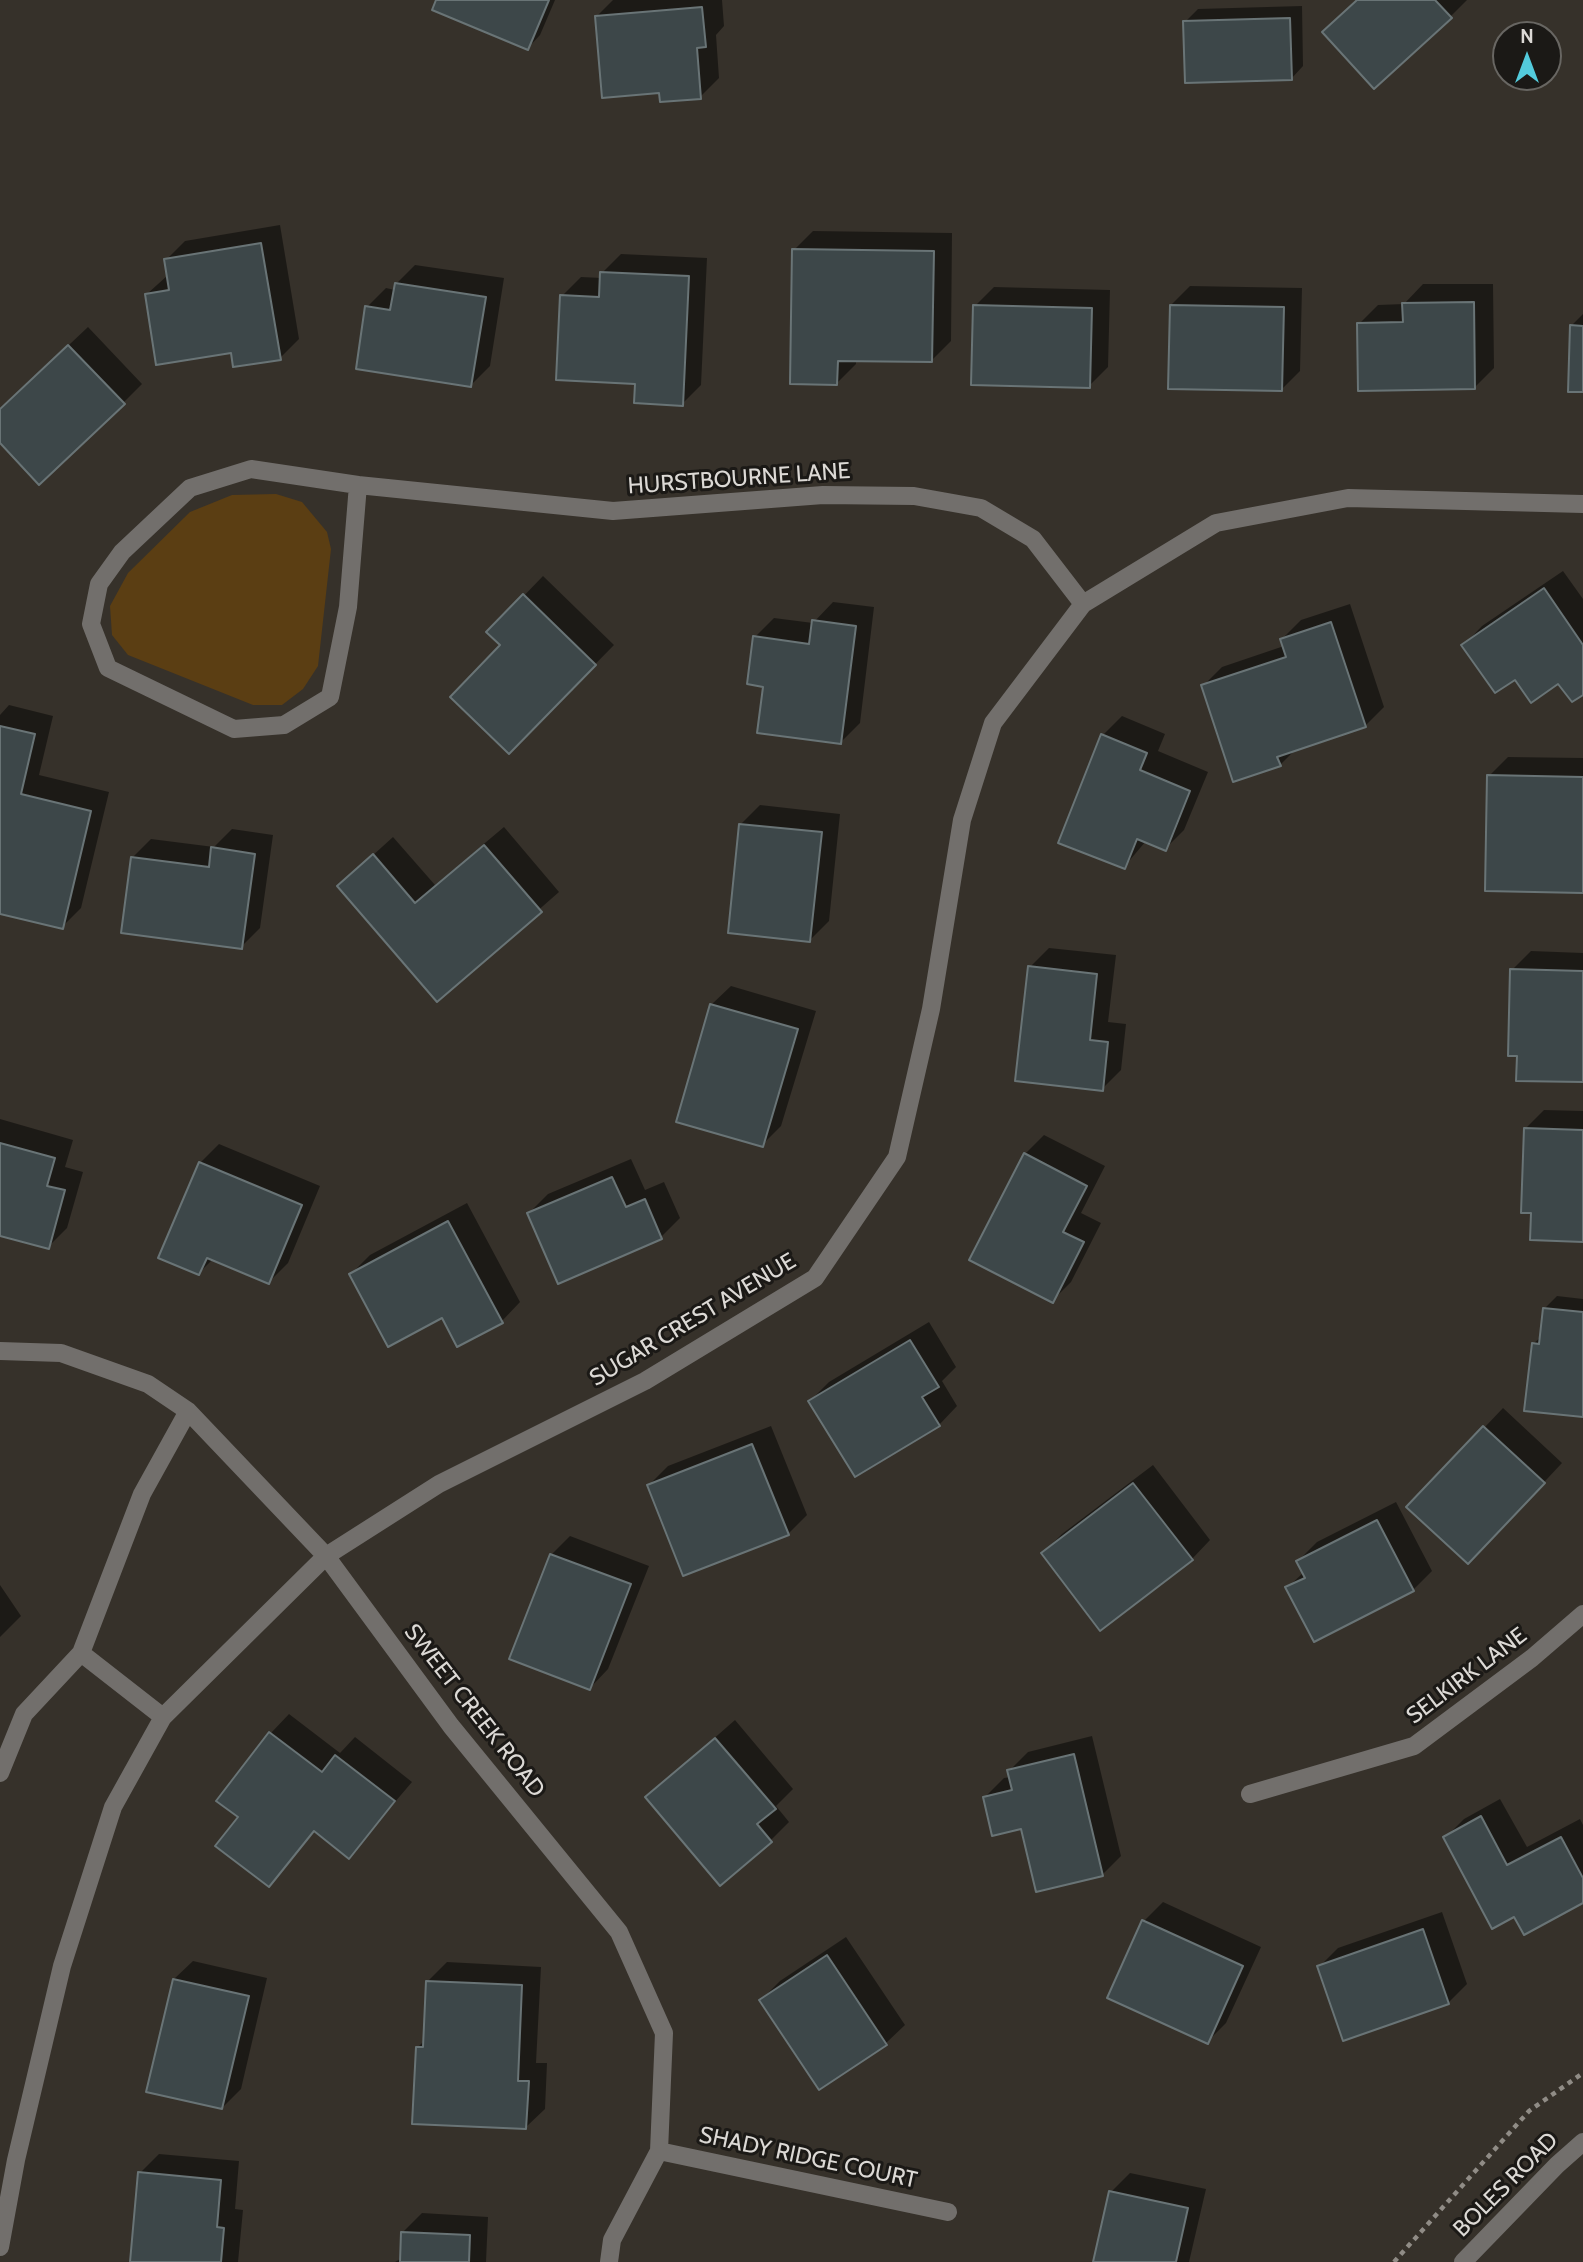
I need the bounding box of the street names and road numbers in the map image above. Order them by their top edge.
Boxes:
street label: HURSTBOURNE LANE [627,457,851,501]
street label: SUGAR CREST AVENUE [585,1247,801,1393]
street label: SWEET CREEK ROAD [398,1619,550,1803]
street label: SELKIRK LANE [1401,1622,1533,1730]
street label: SHADY RIDGE COURT [697,2121,919,2195]
street label: BOLES ROAD [1448,2127,1564,2243]

